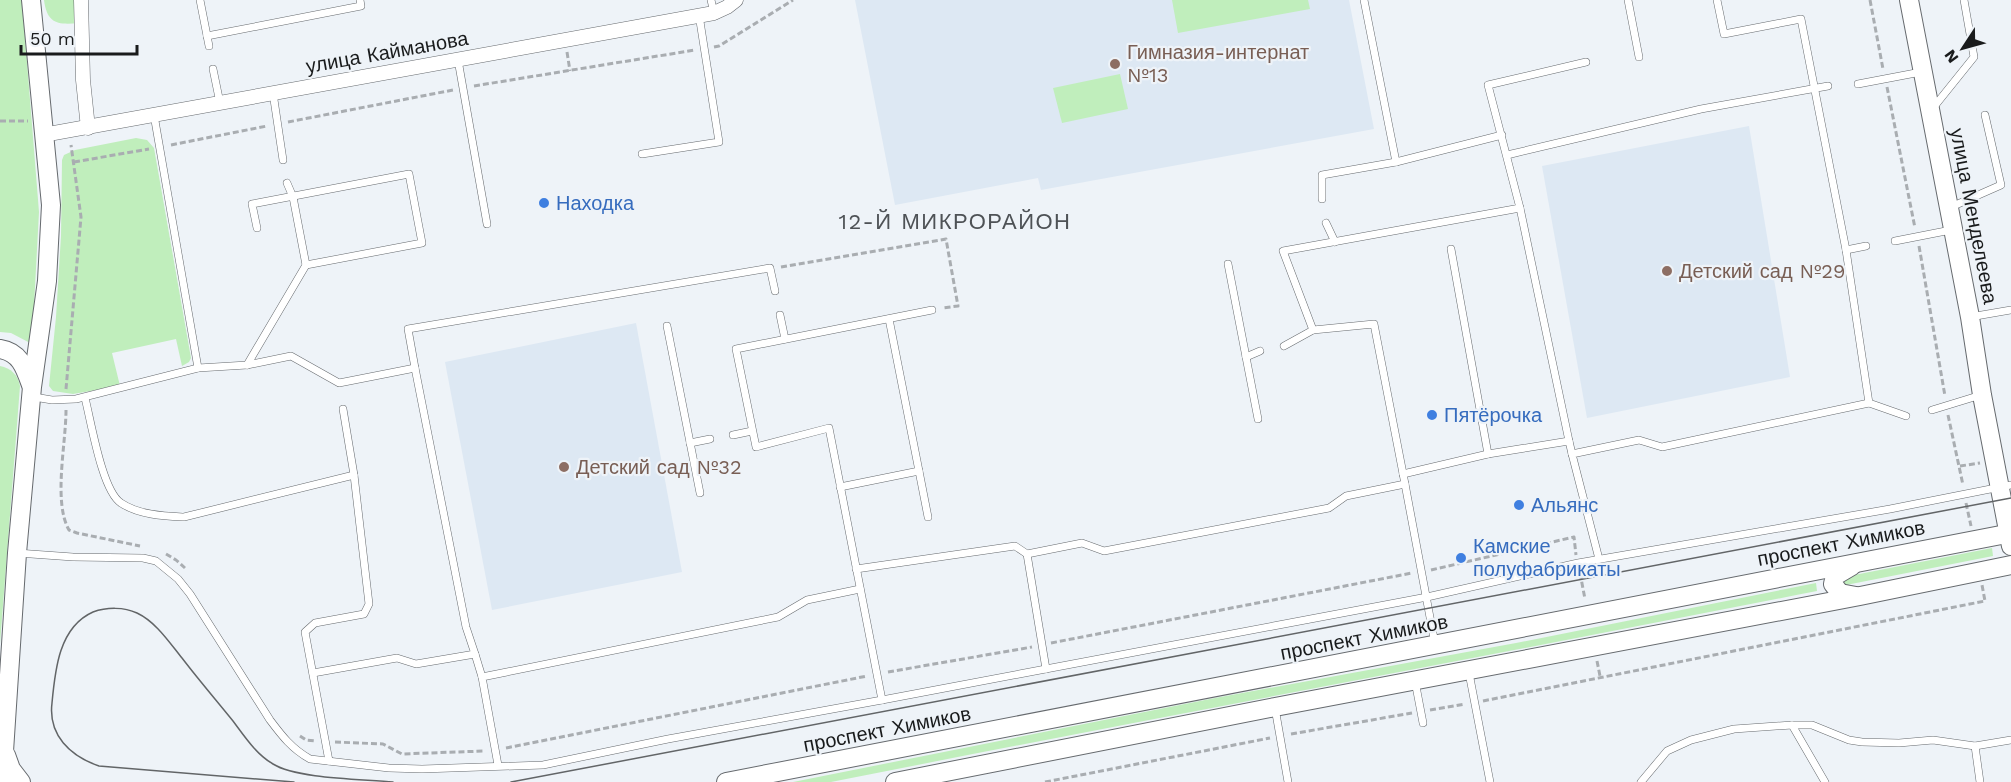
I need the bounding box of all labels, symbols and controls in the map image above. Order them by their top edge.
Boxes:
scale bar [21,18,136,56]
north arrow [1933,18,1993,78]
street label: улица Кайманова [304,26,471,78]
text: 50 m [30,28,75,49]
place label: Гимназия-интернат №13 [1127,40,1309,87]
text: N [1940,46,1962,67]
marker: Гимназия-интернат №13 [1108,57,1122,71]
street label: улица Менделеева [1945,126,2003,307]
place label: Находка [556,191,635,215]
marker: Находка [537,196,551,210]
district label: 12-Й МИКРОРАЙОН [839,209,1071,234]
place label: Детский сад №29 [1679,259,1845,283]
marker: Детский сад №29 [1660,264,1674,278]
place label: Пятёрочка [1444,403,1543,427]
marker: Пятёрочка [1425,408,1439,422]
place label: Детский сад №32 [576,455,742,479]
marker: Детский сад №32 [557,460,571,474]
place label: Альянс [1531,493,1598,517]
marker: Альянс [1512,498,1526,512]
street label: проспект Химиков [1755,515,1927,571]
place label: Камские полуфабрикаты [1473,534,1621,581]
marker: Камские полуфабрикаты [1454,551,1468,565]
street label: проспект Химиков [1278,609,1450,665]
street label: проспект Химиков [801,701,973,757]

